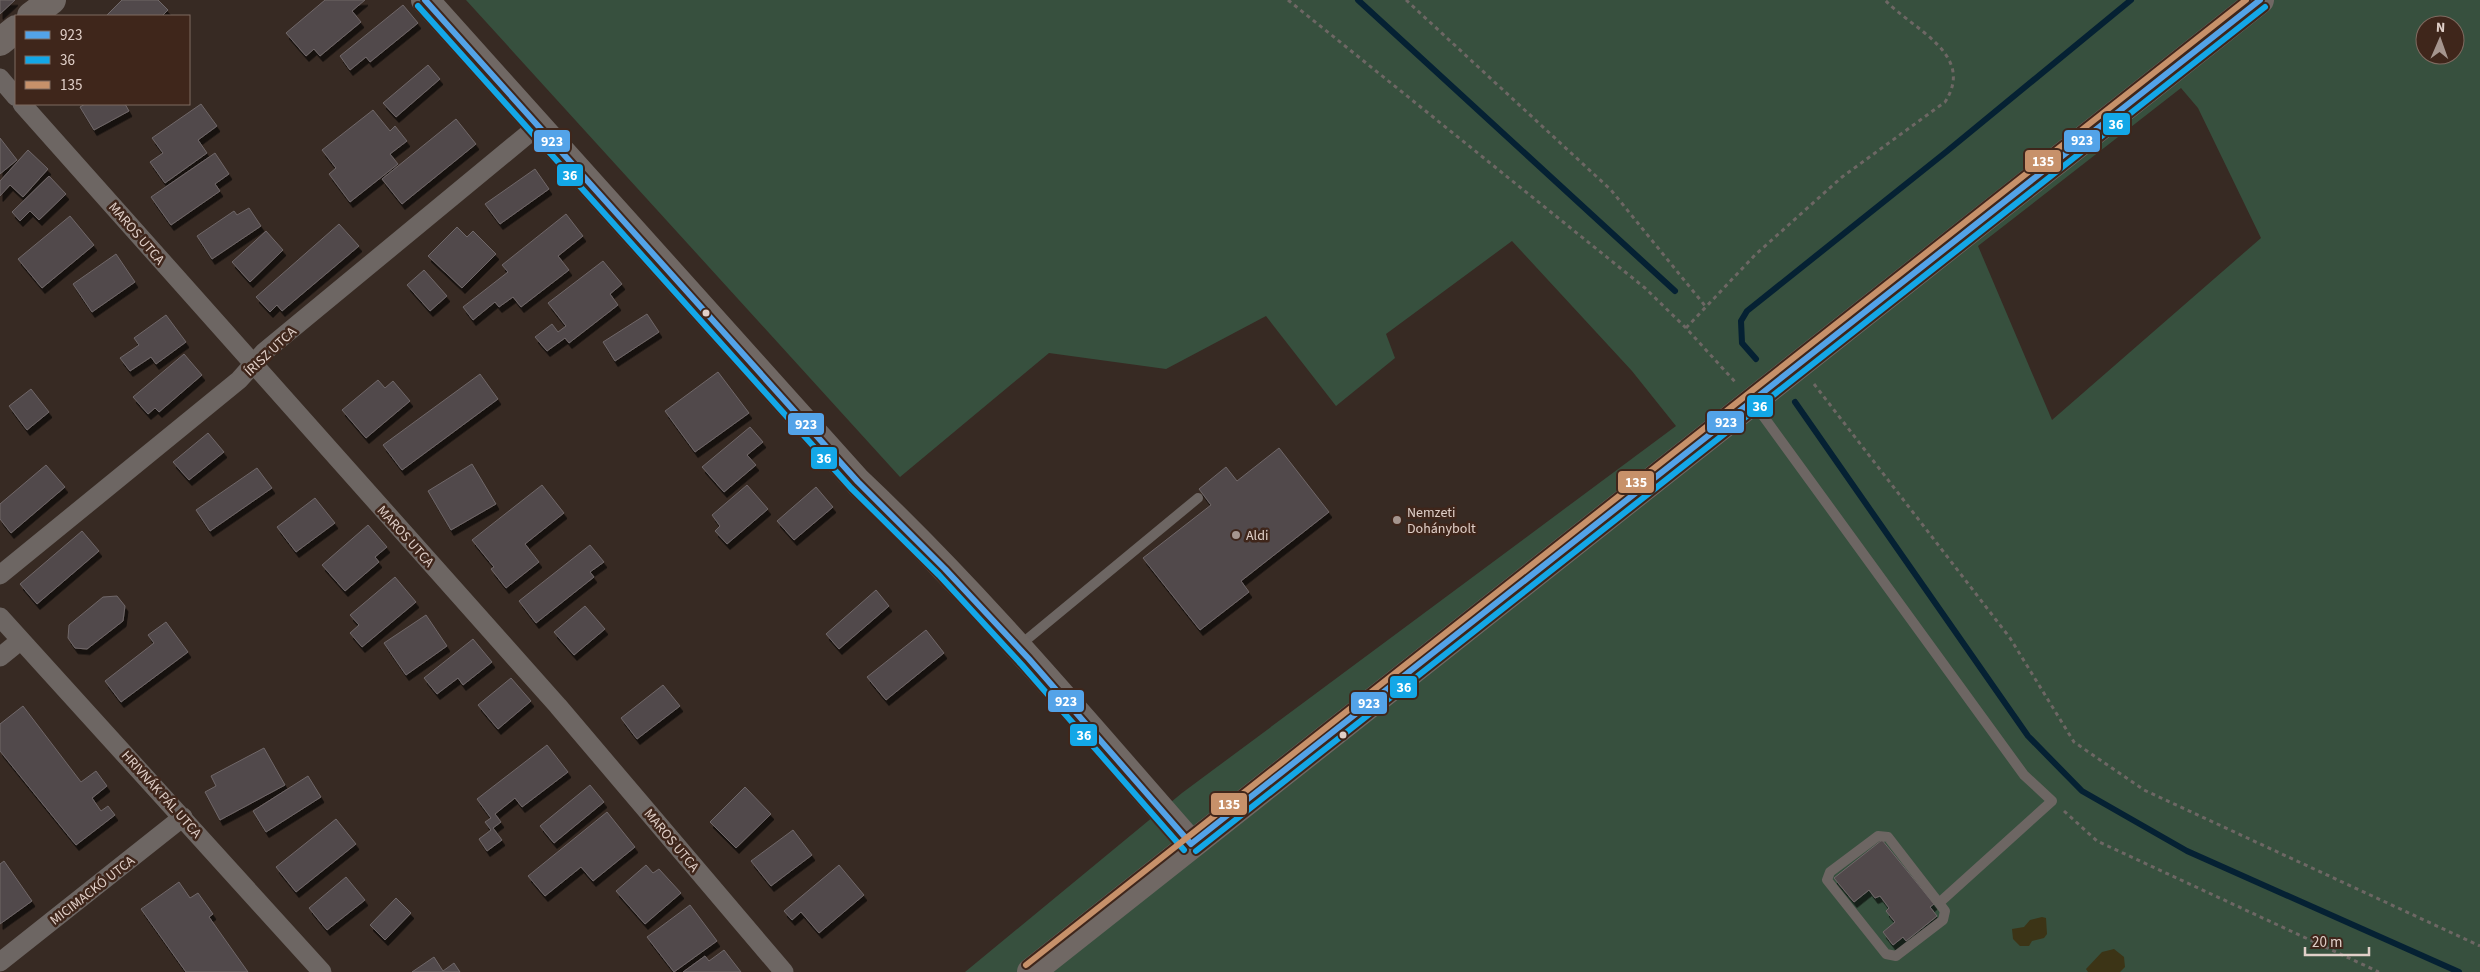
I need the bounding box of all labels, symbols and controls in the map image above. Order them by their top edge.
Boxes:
legend [15,15,190,105]
north arrow [2415,15,2465,65]
text: N [2435,18,2445,38]
text: 923 [60,25,82,46]
text: 36 [60,50,75,71]
text: 135 [60,75,82,96]
line badge: 36 [2102,112,2131,136]
text: 36 [2109,115,2123,135]
line badge: 923 [533,129,571,153]
line badge: 923 [2063,129,2101,153]
text: 923 [2071,131,2093,151]
text: 923 [541,132,563,152]
line badge: 135 [2024,149,2062,173]
text: 135 [2032,152,2054,172]
line badge: 36 [556,163,584,187]
text: 36 [563,166,577,186]
street label: MAROS UTCA [103,198,169,270]
unlabelled marker [701,308,711,318]
street label: ÍRISZ UTCA [240,322,302,381]
line badge: 36 [1746,394,1774,418]
text: 36 [1753,397,1767,417]
line badge: 923 [1706,410,1745,434]
line badge: 923 [787,412,825,436]
text: 923 [1715,413,1737,433]
text: 923 [795,415,817,435]
line badge: 36 [810,446,838,470]
text: 36 [817,449,831,469]
line badge: 135 [1617,470,1655,494]
text: 135 [1625,473,1647,493]
street label: MAROS UTCA [372,501,439,572]
place label: Nemzeti Dohánybolt [1407,503,1476,539]
marker: Nemzeti Dohánybolt [1391,514,1403,526]
place label: Aldi [1246,526,1268,546]
marker: Aldi [1230,529,1242,541]
line badge: 36 [1389,675,1418,699]
text: 36 [1397,678,1411,698]
line badge: 923 [1047,689,1085,713]
line badge: 923 [1350,691,1388,715]
text: 923 [1055,692,1077,712]
text: 923 [1358,694,1380,714]
line badge: 36 [1069,723,1098,747]
text: 36 [1077,726,1091,746]
unlabelled marker [1338,730,1348,740]
street label: HRIVNÁK PÁL UTCA [116,746,206,843]
line badge: 135 [1210,792,1248,816]
text: 135 [1218,795,1240,815]
street label: MAROS UTCA [639,805,704,877]
street label: MICIMACKÓ UTCA [46,851,140,930]
scale bar [2305,924,2369,956]
text: 20 m [2312,932,2342,953]

